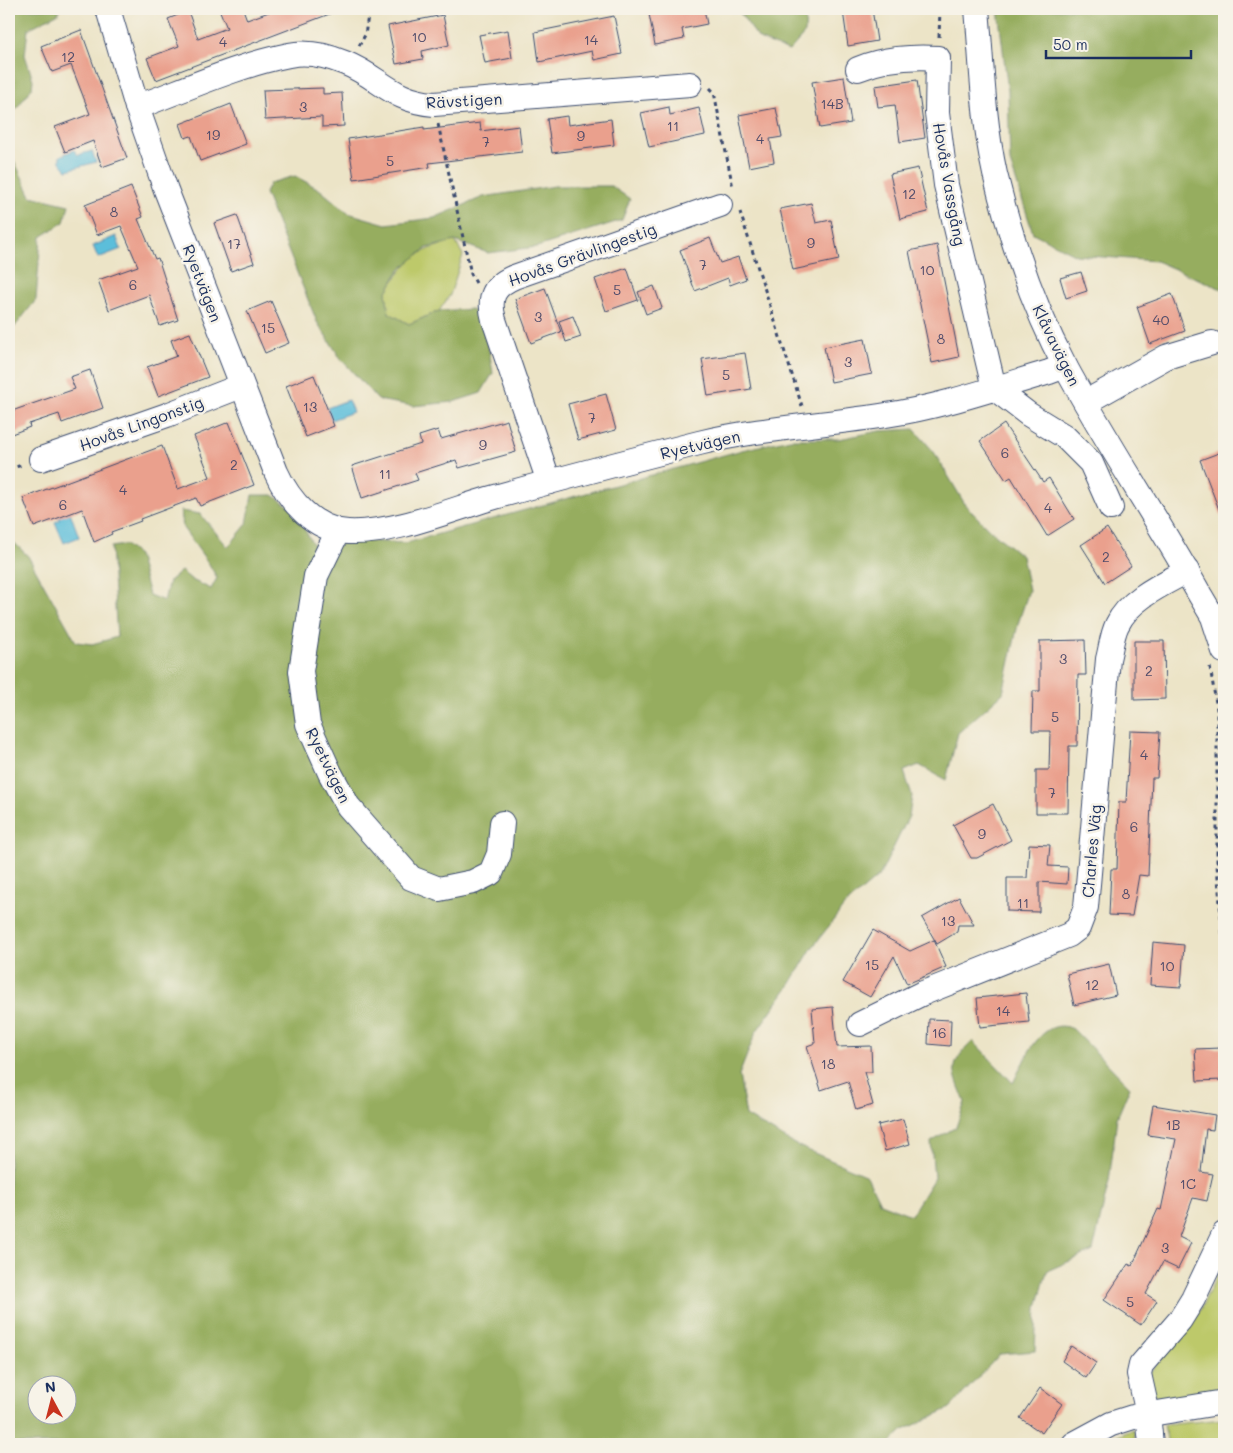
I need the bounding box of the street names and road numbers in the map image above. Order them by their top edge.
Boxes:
street label: Rävstigen [425,88,503,112]
street label: Hovås Vassgång [929,121,971,247]
street label: Hovås Grävlingestig [505,217,659,291]
street label: Ryetvägen [179,241,227,325]
street label: Klåvavägen [1028,301,1086,389]
street label: Hovås Lingonstig [76,391,206,455]
street label: Ryetvägen [658,425,742,463]
street label: Ryetvägen [302,724,356,806]
street label: Charles Väg [1076,803,1106,899]

